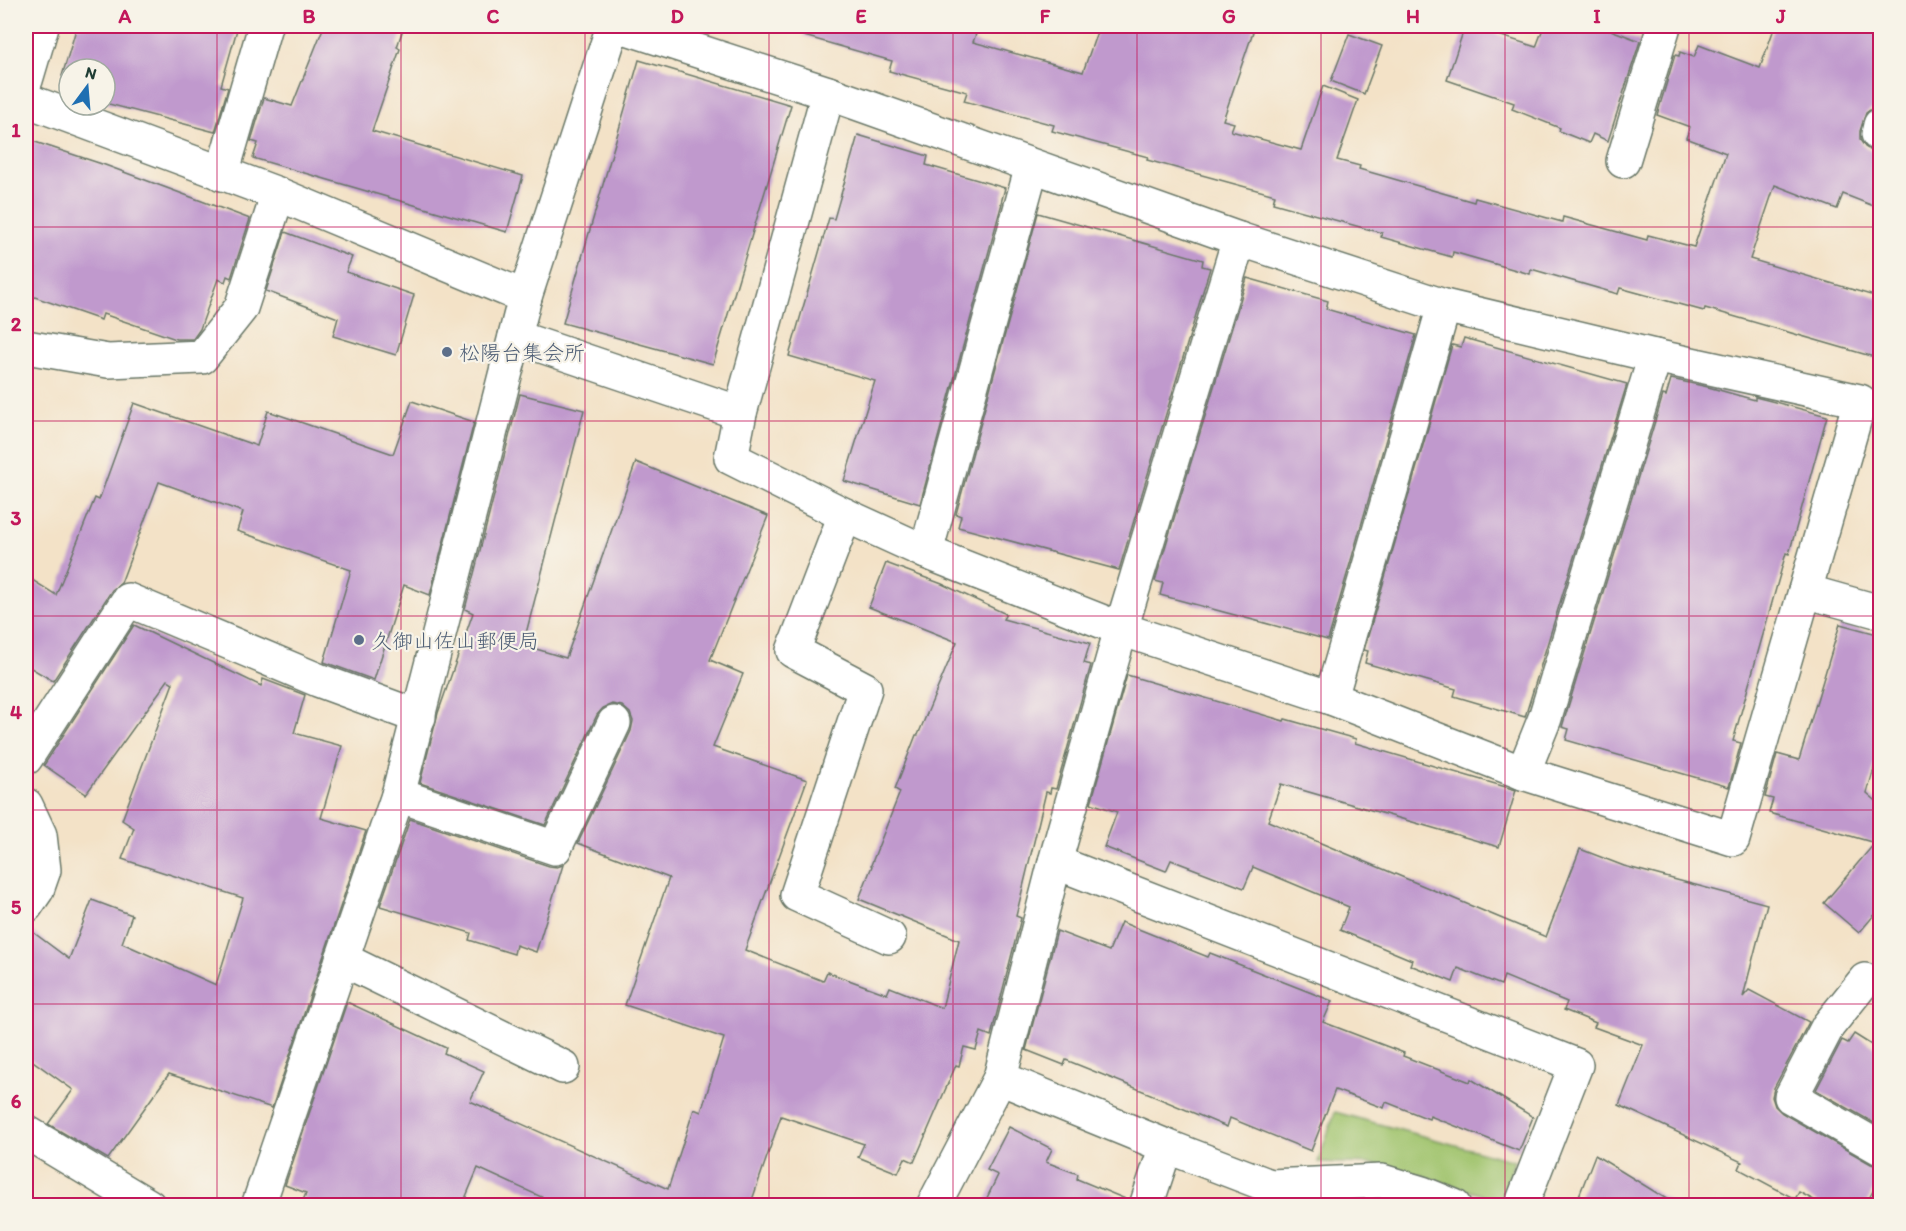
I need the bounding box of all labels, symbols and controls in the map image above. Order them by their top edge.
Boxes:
text: A [118,4,132,28]
text: B [303,4,316,28]
text: C [487,4,500,28]
text: D [670,4,684,28]
text: E [855,4,867,28]
text: F [1040,4,1051,28]
text: G [1222,4,1236,28]
text: H [1406,4,1420,28]
text: I [1593,4,1601,28]
text: J [1775,4,1786,28]
north arrow [57,57,117,117]
text: N [83,62,99,84]
text: 1 [11,118,21,142]
text: 2 [11,312,22,336]
place label: 松陽台集会所 [459,340,585,365]
marker: 松陽台集会所 [440,345,454,359]
text: 3 [11,506,22,530]
place label: 久御山佐山郵便局 [371,628,539,653]
marker: 久御山佐山郵便局 [352,633,366,647]
text: 4 [10,700,22,724]
text: 5 [11,895,22,919]
text: 6 [11,1089,22,1113]

